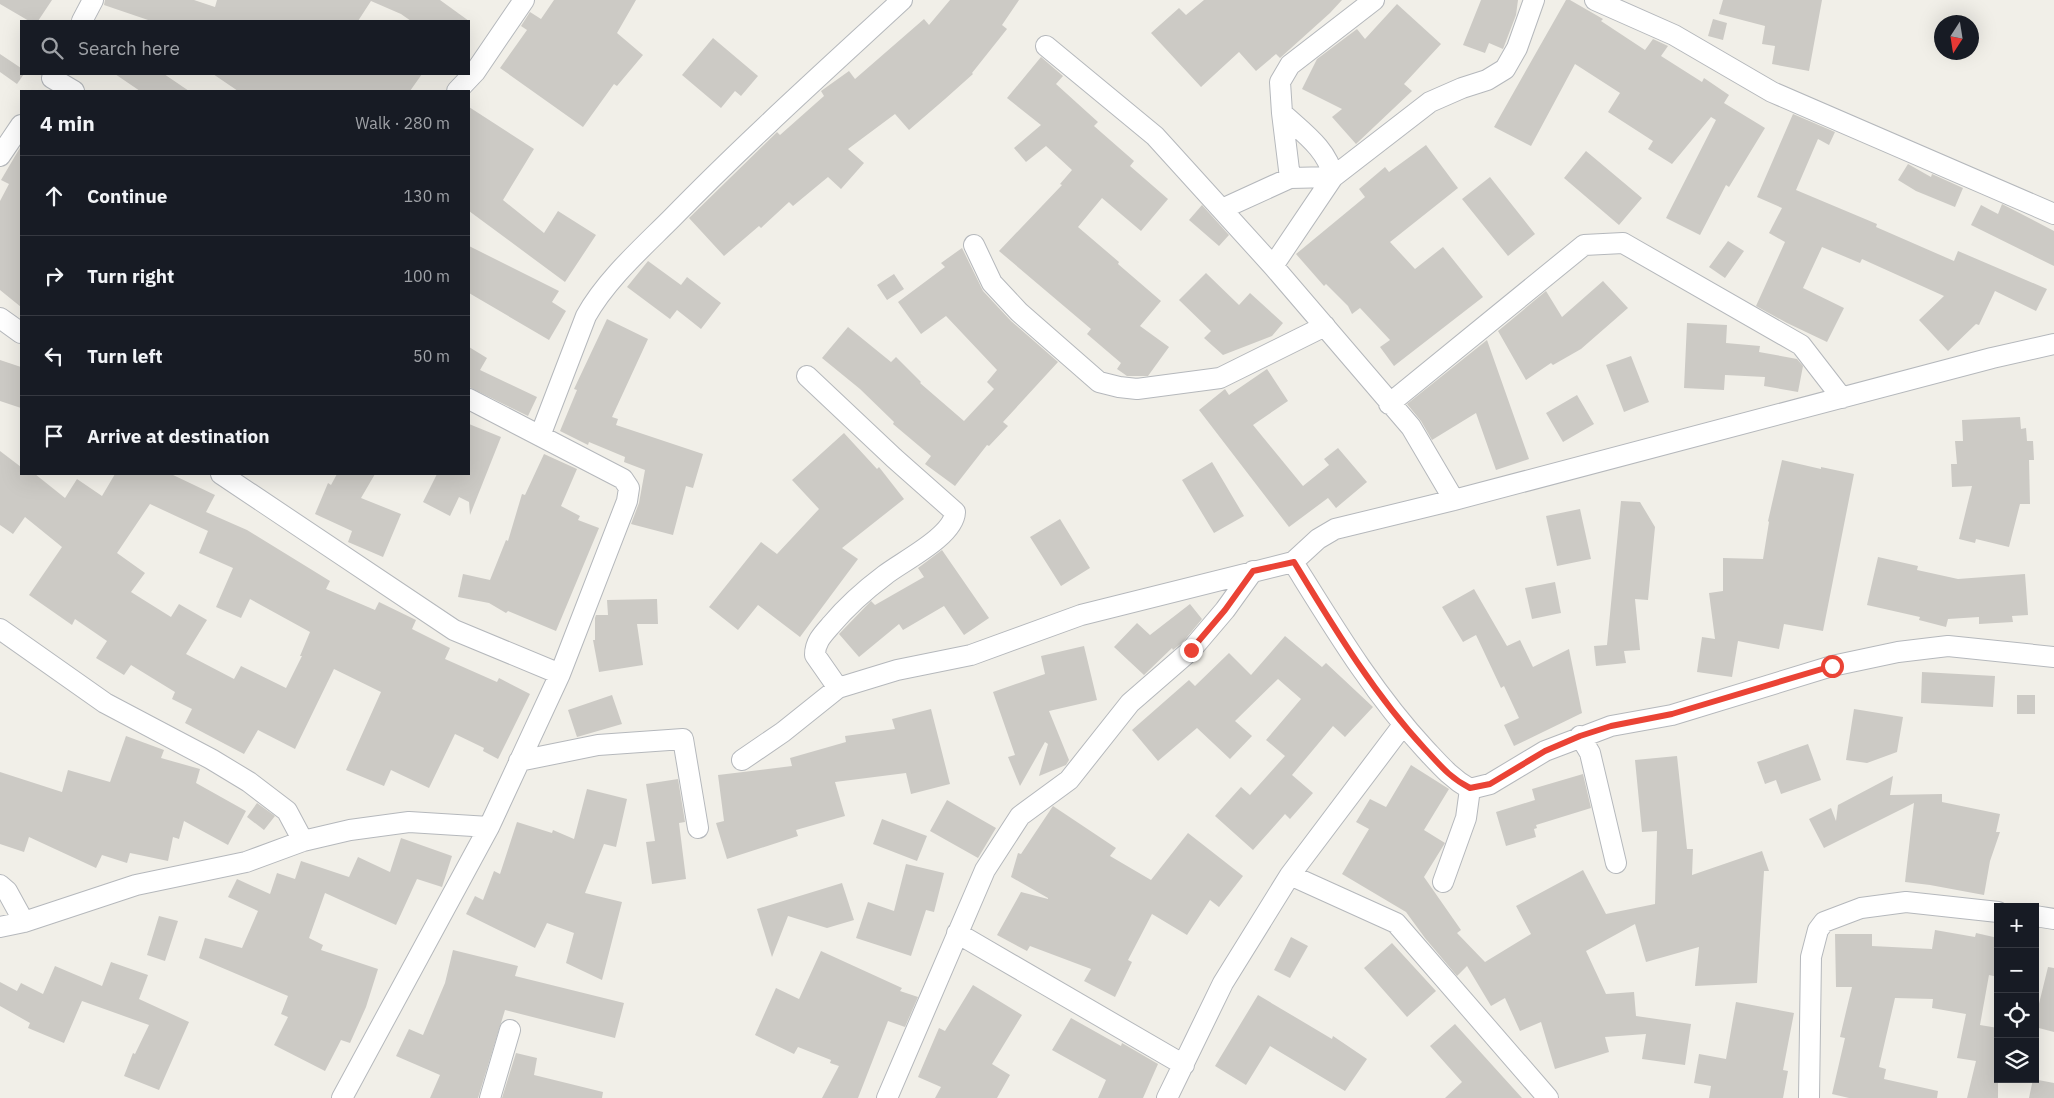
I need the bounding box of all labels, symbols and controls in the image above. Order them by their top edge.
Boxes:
north arrow [1934,15,1979,60]
search box [20,20,470,75]
icon: search [38,34,66,62]
text: Search here [78,36,180,60]
text: 4 min [40,109,95,137]
text: Walk · 280 m [355,113,450,133]
icon: ahead [40,182,68,210]
text: Continue [87,184,167,208]
text: 130 m [403,186,450,206]
icon: right [40,262,68,290]
text: Turn right [87,264,174,288]
text: 100 m [403,266,450,286]
icon: left [40,342,68,370]
text: Turn left [87,344,163,368]
text: 50 m [413,346,450,366]
icon: arrive [40,422,68,450]
text: Arrive at destination [87,424,270,448]
route end [1180,639,1203,662]
route start [1821,655,1844,678]
map controls [1994,903,2039,1083]
button: + [1994,903,2039,948]
button: − [1994,948,2039,993]
button: locate [1994,993,2039,1038]
button: layers [1994,1038,2039,1083]

